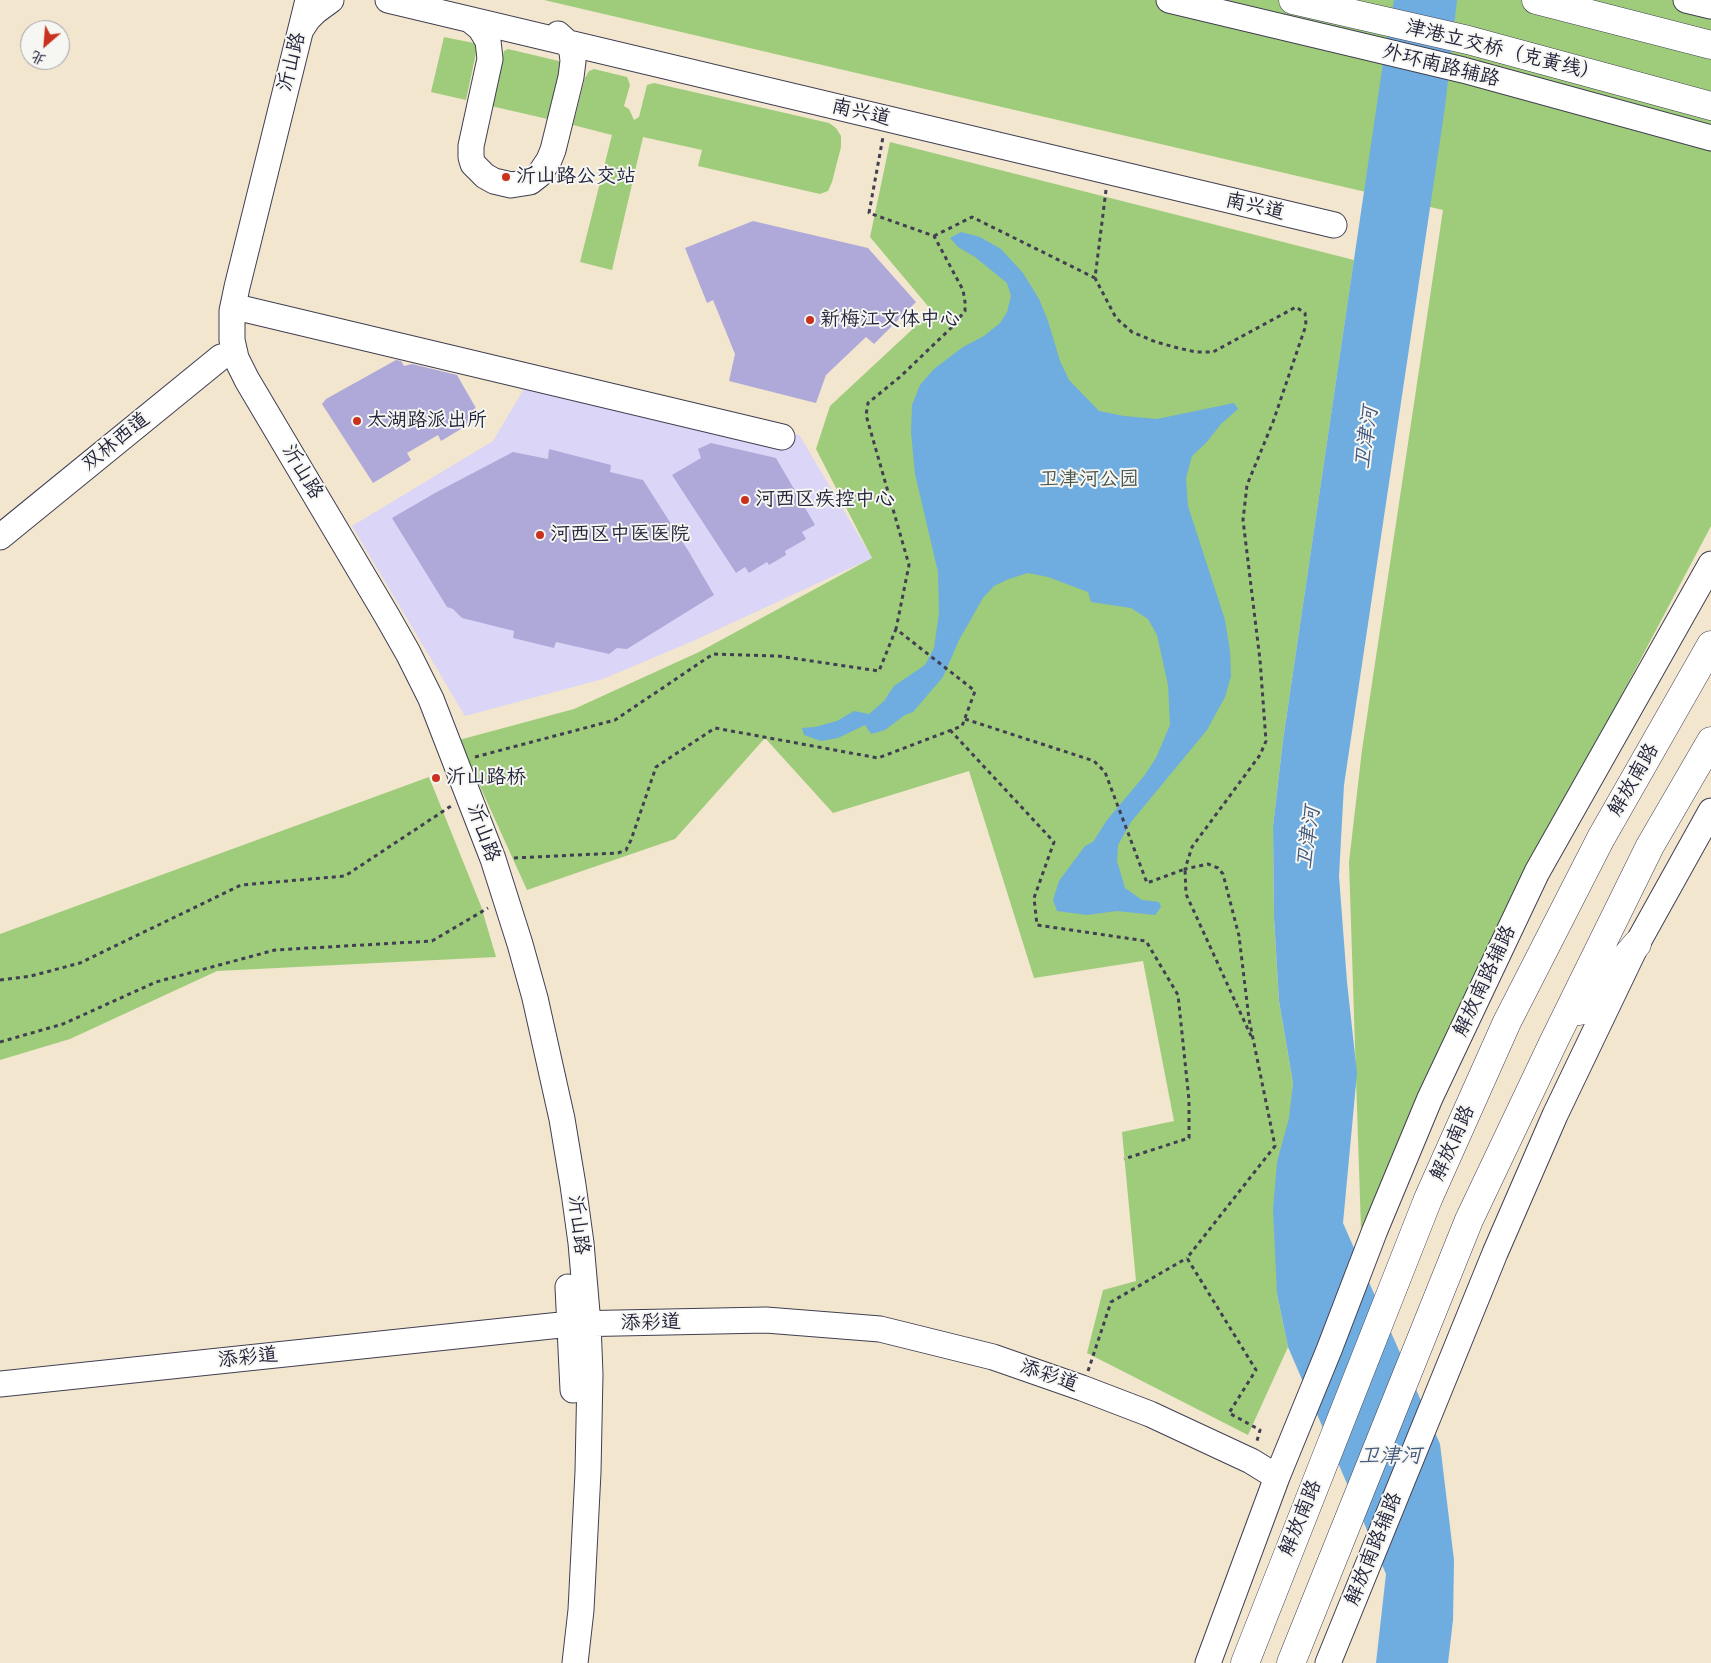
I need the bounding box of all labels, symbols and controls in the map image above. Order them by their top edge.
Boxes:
street label: 津港立交桥（克黄线） [1403,15,1603,87]
north arrow [20,20,70,70]
street label: 沂山路 [273,30,311,94]
street label: 外环南路辅路 [1380,40,1502,92]
text: 北 [28,47,49,69]
street label: 南兴道 [829,95,893,131]
place label: 沂山路公交站 [516,165,636,189]
marker: 沂山路公交站 [500,171,512,183]
street label: 南兴道 [1223,189,1287,225]
place label: 新梅江文体中心 [820,308,960,332]
marker: 新梅江文体中心 [804,314,816,326]
water label: 卫津河 [1350,405,1384,471]
street label: 双林西道 [77,408,155,476]
place label: 太湖路派出所 [367,409,487,433]
marker: 太湖路派出所 [351,415,363,427]
street label: 沂山路 [276,440,328,504]
park label: 卫津河公园 [1039,468,1139,492]
place label: 河西区疾控中心 [755,488,895,512]
marker: 河西区疾控中心 [739,494,751,506]
place label: 河西区中医医院 [550,523,690,547]
marker: 河西区中医医院 [534,529,546,541]
street label: 解放南路 [1604,739,1664,821]
place label: 沂山路桥 [446,766,526,790]
marker: 沂山路桥 [430,772,442,784]
street label: 沂山路 [461,801,505,865]
water label: 卫津河 [1292,805,1326,871]
street label: 解放南路辅路 [1449,922,1521,1040]
street label: 解放南路 [1426,1102,1480,1184]
street label: 沂山路 [562,1194,594,1256]
street label: 添彩道 [621,1310,681,1336]
street label: 添彩道 [217,1343,279,1373]
street label: 添彩道 [1017,1355,1081,1397]
water label: 卫津河 [1359,1443,1421,1469]
street label: 解放南路 [1275,1476,1327,1560]
street label: 解放南路辅路 [1340,1489,1408,1609]

